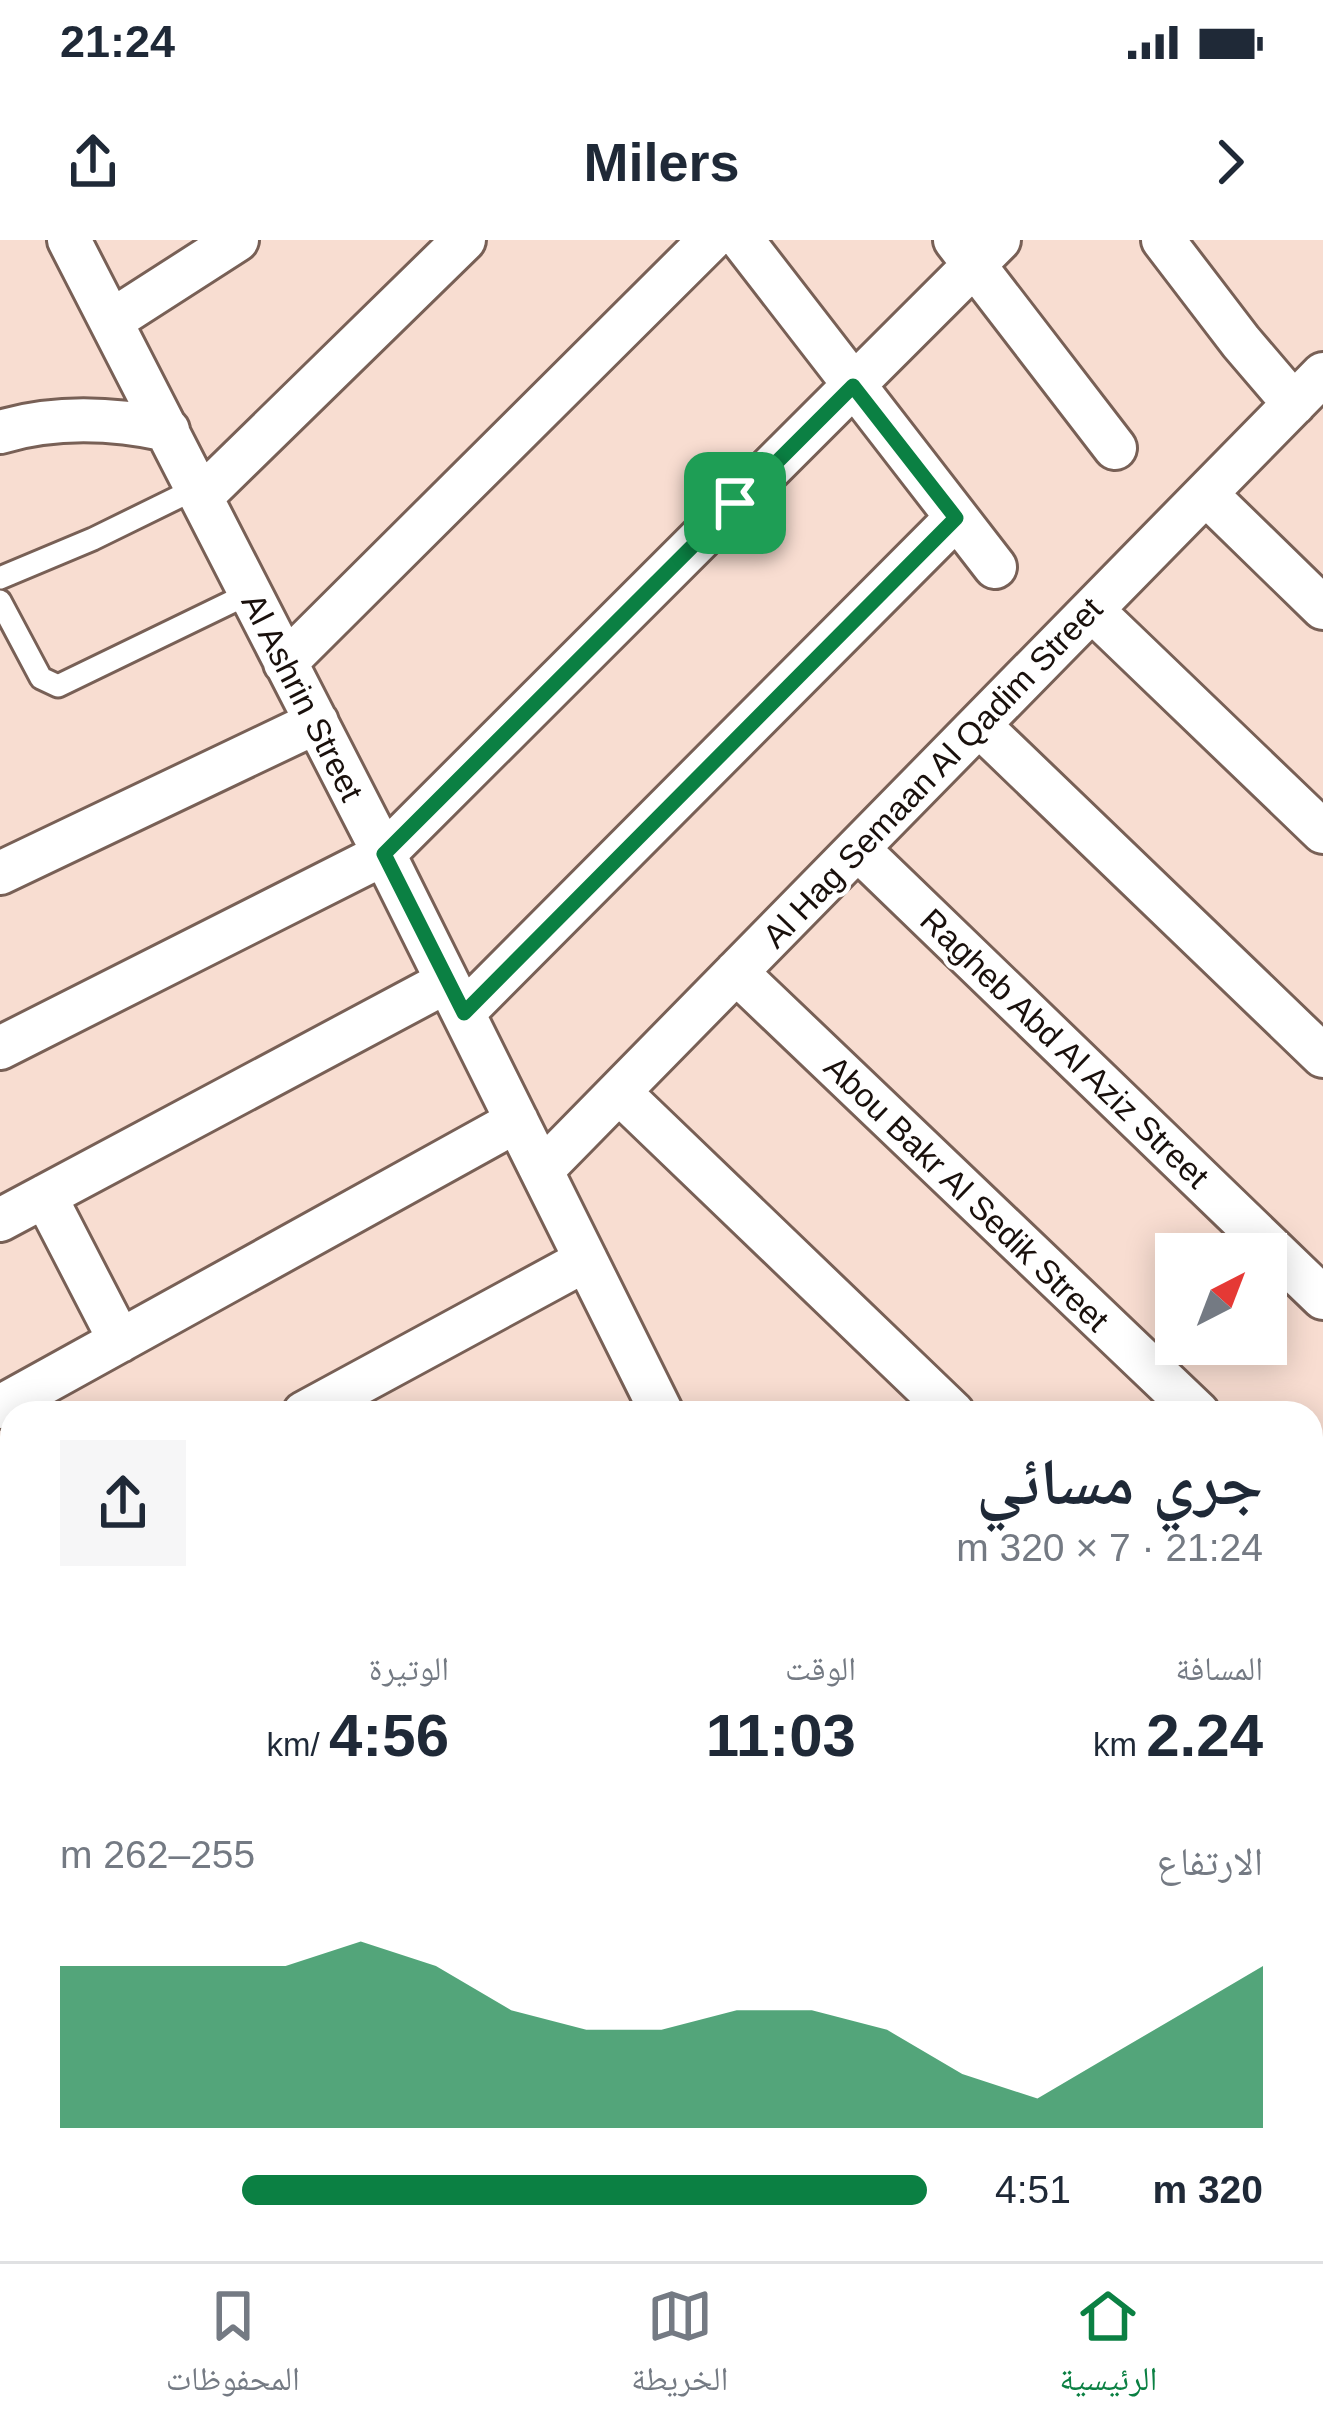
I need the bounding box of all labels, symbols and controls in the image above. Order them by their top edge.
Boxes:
text: 21:24 [60,16,175,67]
icon: share [60,129,126,195]
icon: forward [1197,129,1263,195]
text: Milers [583,132,740,192]
pin [684,452,786,554]
icon: arrive [702,470,768,536]
street label: Al Ashrin Street [234,587,371,807]
street label: Al Hag Semaan Al Qadim Street [755,590,1109,955]
street label: Ragheb Abd Al Aziz Street [913,901,1216,1195]
street label: Abou Bakr Al Sedik Street [817,1048,1116,1339]
north arrow [1155,1233,1287,1365]
map controls [1155,1233,1287,1365]
button: share [60,1440,186,1566]
text: جري مسائي [976,1444,1263,1518]
text: 21:24 · 7 × 320 m [956,1526,1263,1569]
text: الوتيرة [369,1650,449,1687]
text: الوقت [785,1650,856,1687]
text: المسافة [1176,1650,1263,1687]
text: 4:56 [329,1702,449,1769]
text: 11:03 [706,1702,856,1769]
text: 2.24 [1146,1702,1263,1769]
text: /km [267,1726,329,1763]
text: km [1093,1726,1146,1763]
text: 255–262 m [60,1833,255,1876]
text: الارتفاع [1157,1840,1263,1883]
text: 4:51 [995,2168,1071,2211]
text: 320 m [1152,2168,1263,2211]
tab: المحفوظات [166,2283,300,2411]
tab: الخريطة [631,2283,728,2411]
tab: الرئيسية [1060,2283,1157,2411]

